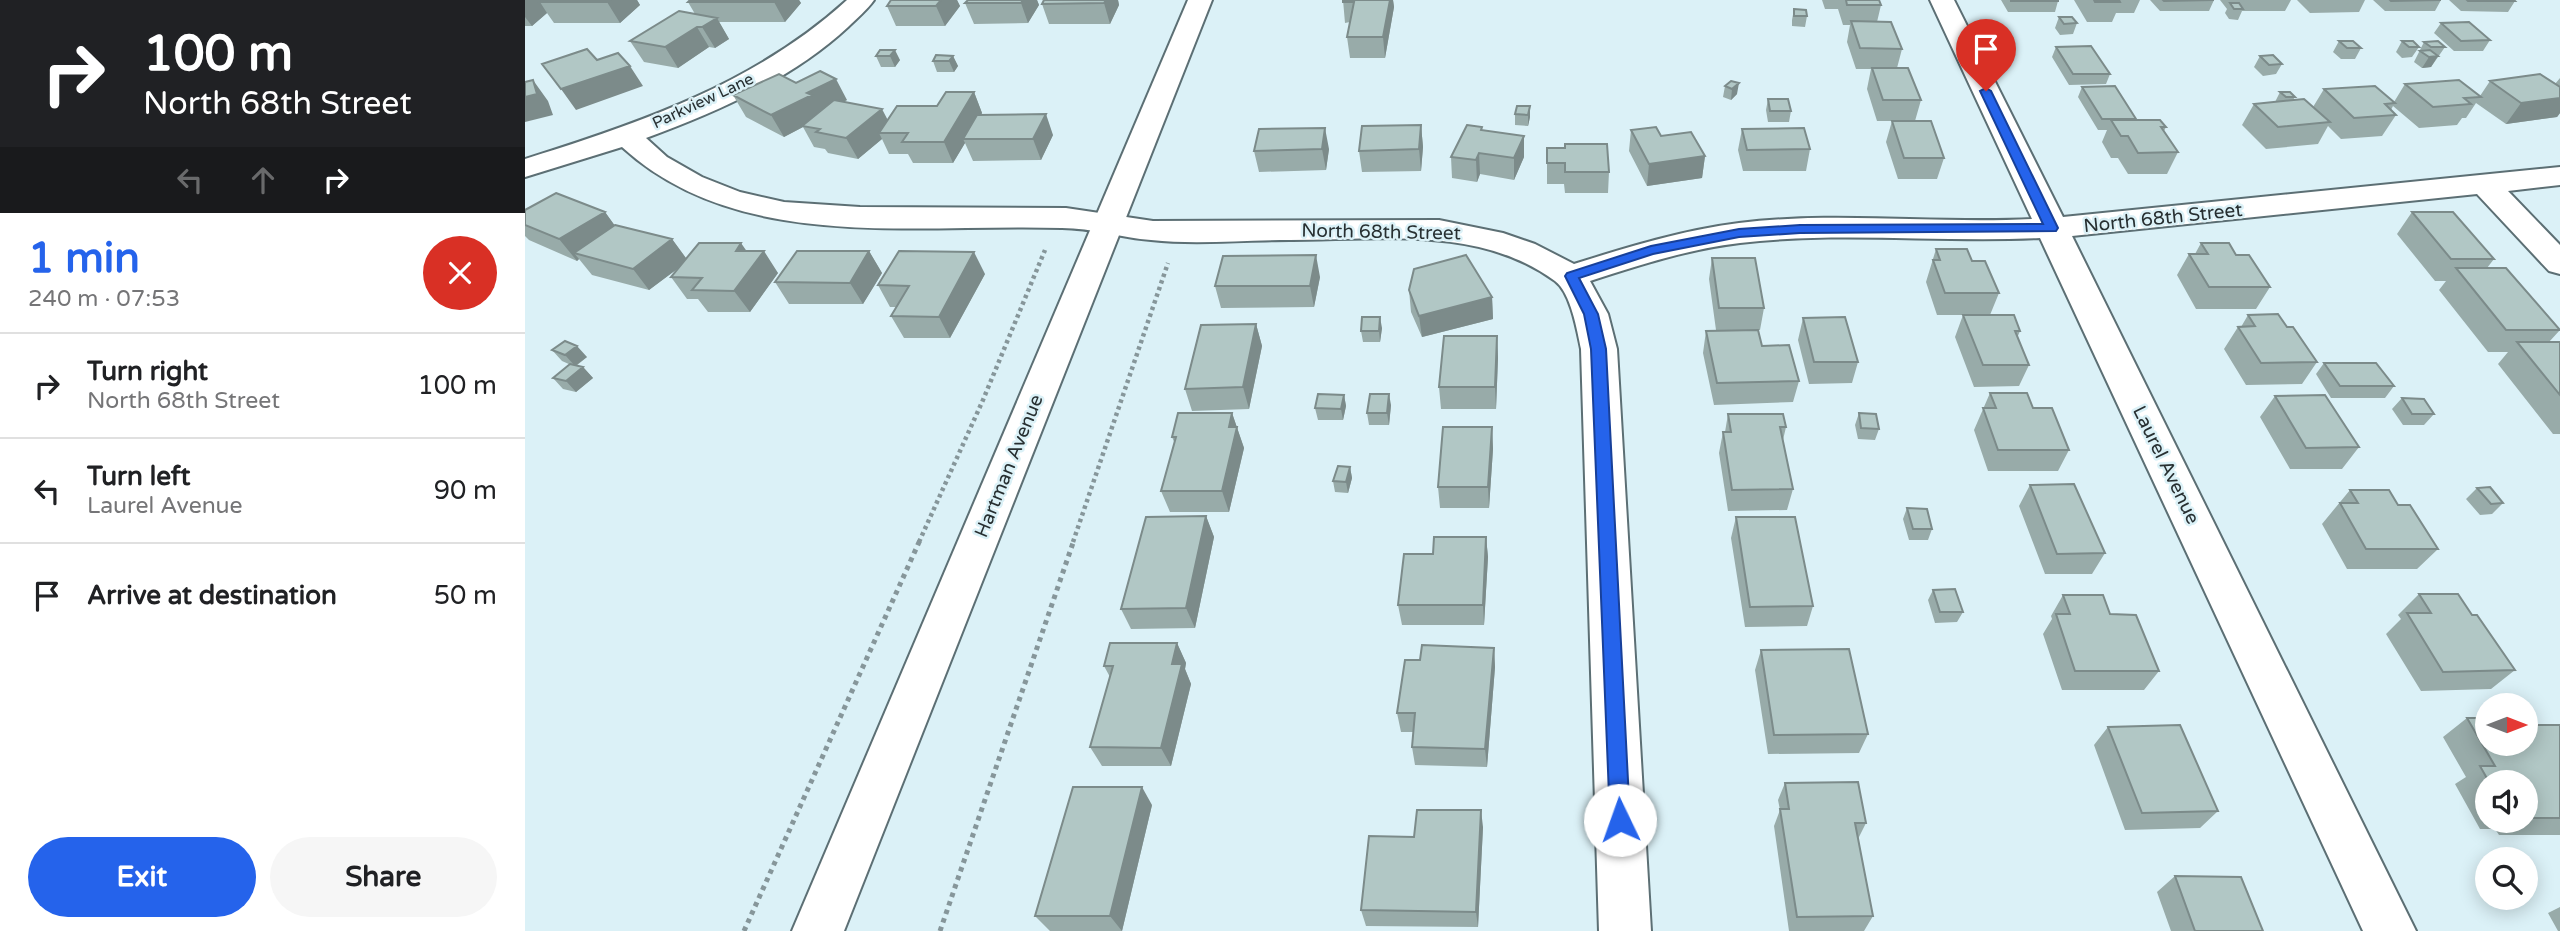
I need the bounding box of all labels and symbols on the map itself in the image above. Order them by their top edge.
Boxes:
pin [1956,19,2016,91]
street label: Parkview Lane [649,69,757,133]
street label: North 68th Street [2083,199,2243,237]
street label: North 68th Street [1301,220,1461,244]
street label: Hartman Avenue [970,391,1048,541]
street label: Laurel Avenue [2128,402,2204,528]
north arrow [2475,693,2537,756]
position arrow [1583,783,1657,857]

